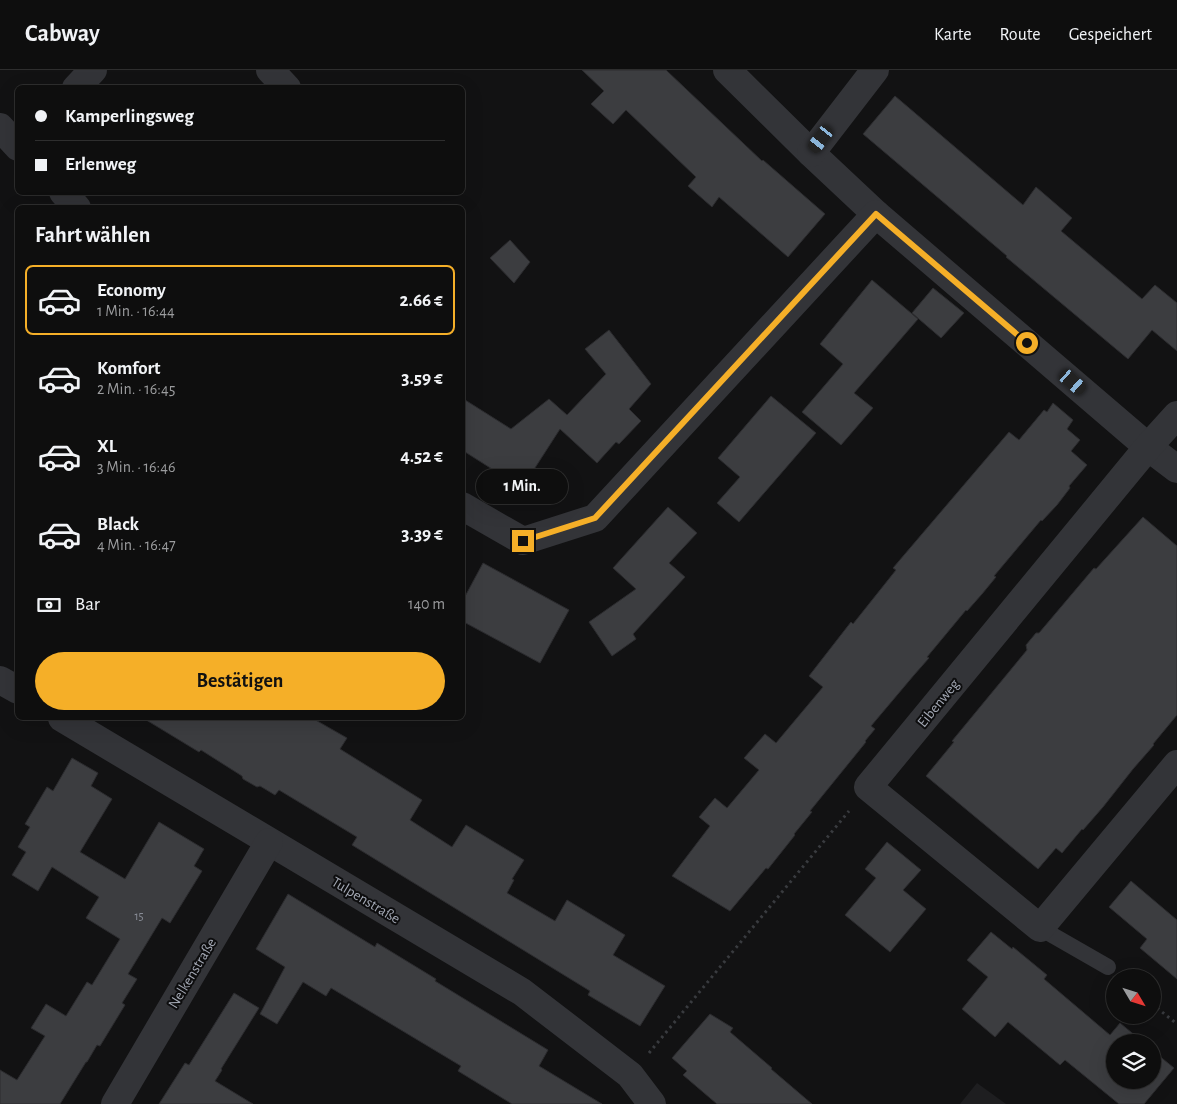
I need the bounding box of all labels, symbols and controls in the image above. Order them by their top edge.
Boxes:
text: Cabway [25,22,100,46]
text: Karte [934,26,971,44]
text: Route [999,26,1041,44]
text: Gespeichert [1069,26,1152,44]
text: Kamperlingsweg [65,107,194,126]
car [805,123,836,155]
text: Erlenweg [65,155,136,174]
text: Fahrt wählen [35,224,150,246]
icon: car [37,278,82,323]
text: Economy [97,281,166,300]
text: 2.66 € [400,291,443,310]
text: 1 Min. · 16:44 [97,303,175,319]
route start [1016,332,1038,354]
icon: car [37,356,82,401]
text: Komfort [97,359,161,378]
car [1056,366,1089,398]
text: 3.59 € [401,369,443,388]
text: 2 Min. · 16:45 [97,381,175,397]
icon: car [37,434,82,479]
text: XL [97,437,117,456]
text: 4.52 € [400,447,443,466]
text: 3 Min. · 16:46 [97,459,176,475]
callout: 1 Min. [477,468,569,504]
text: 1 Min. [503,478,541,494]
icon: car [37,512,82,557]
text: Black [97,515,139,534]
text: 3.39 € [401,525,443,544]
route end [512,530,534,552]
text: 4 Min. · 16:47 [97,537,176,553]
icon: cash [35,591,63,619]
text: Bar [75,595,100,614]
text: 140 m [408,596,445,612]
button: Bestätigen [35,652,445,710]
street label: Eibenweg [915,676,963,730]
street label: Tulpenstraße [329,874,403,927]
house number: 15 [134,910,144,922]
street label: Nelkenstraße [166,935,219,1011]
north arrow [1106,969,1161,1024]
map controls [1106,969,1161,1089]
button: layers [1106,1034,1161,1089]

